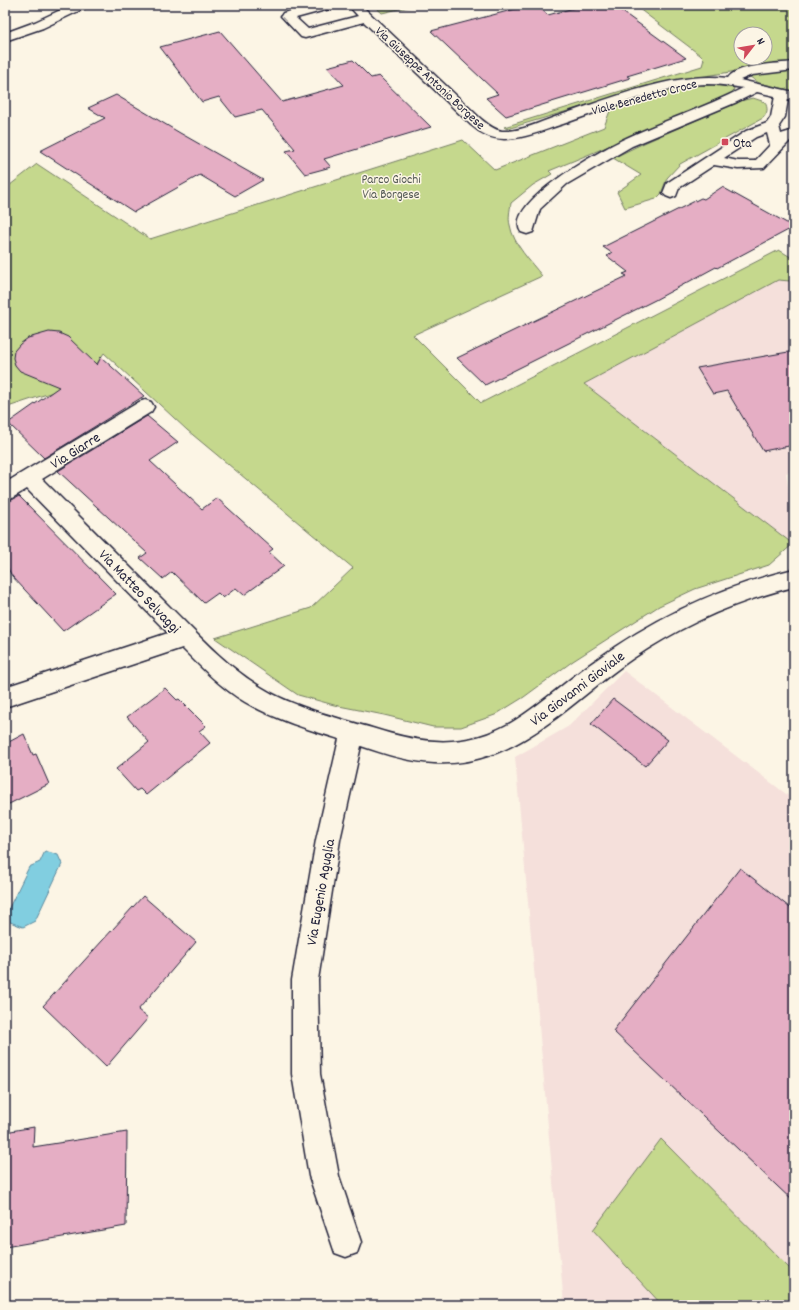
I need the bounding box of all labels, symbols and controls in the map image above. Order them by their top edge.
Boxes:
street label: Via Giuseppe Antonio Borgese [370,23,489,135]
north arrow [733,26,773,66]
text: N [752,35,768,49]
street label: Viale Benedetto Croce [590,75,700,122]
place label: Ota [733,135,752,154]
marker: Ota [720,137,730,147]
park label: Parco Giochi Via Borgese [361,171,421,205]
street label: Via Giarre [47,427,106,476]
street label: Via Matteo Selvaggi [92,545,185,640]
street label: Via Giovanni Gioviale [526,646,631,733]
street label: Via Eugenio Aguglia [302,836,342,947]

